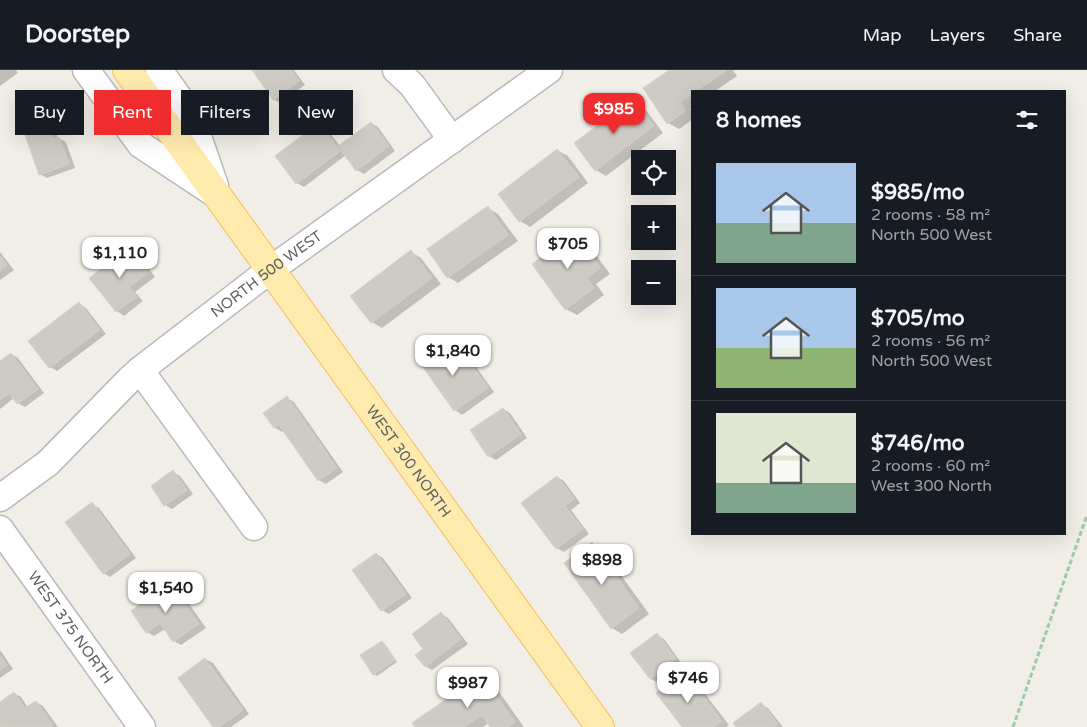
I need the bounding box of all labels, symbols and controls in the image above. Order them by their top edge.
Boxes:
text: Doorstep [25,20,130,49]
text: Map [863,24,902,46]
text: Layers [930,24,985,46]
text: Share [1013,24,1062,46]
chip: Buy [15,90,84,135]
chip: Rent [94,90,171,135]
chip: Filters [181,90,269,135]
chip: New [279,90,353,135]
pin: $985 [584,92,644,135]
text: $985 [594,99,634,119]
icon: filters [1013,106,1041,134]
text: 8 homes [716,108,801,133]
map controls [631,150,676,305]
button: locate [631,150,676,195]
text: $985/mo [871,180,965,205]
icon: home [756,183,816,243]
button: + [631,205,676,250]
text: 2 rooms · 58 m² [871,205,990,225]
text: North 500 West [871,225,992,245]
street label: NORTH 500 WEST [207,227,325,321]
pin: $705 [538,228,598,270]
text: $705 [548,234,588,254]
pin: $1,110 [79,236,161,279]
text: $1,110 [93,243,147,263]
button: − [631,260,676,305]
text: $705/mo [871,306,965,331]
icon: home [756,308,816,368]
text: 2 rooms · 56 m² [871,331,990,351]
pin: $1,840 [412,334,494,377]
text: $1,840 [426,341,480,361]
text: North 500 West [871,351,992,371]
street label: WEST 300 NORTH [362,402,455,521]
text: $746/mo [871,431,965,456]
icon: home [756,433,816,493]
text: 2 rooms · 60 m² [871,456,990,476]
text: West 300 North [871,476,992,496]
pin: $898 [572,544,632,586]
text: $898 [582,550,622,570]
street label: WEST 375 NORTH [24,568,117,687]
pin: $1,540 [125,572,207,614]
text: $1,540 [139,578,193,598]
pin: $746 [658,662,718,704]
pin: $987 [438,666,498,709]
text: $746 [668,668,708,688]
text: $987 [448,673,488,693]

